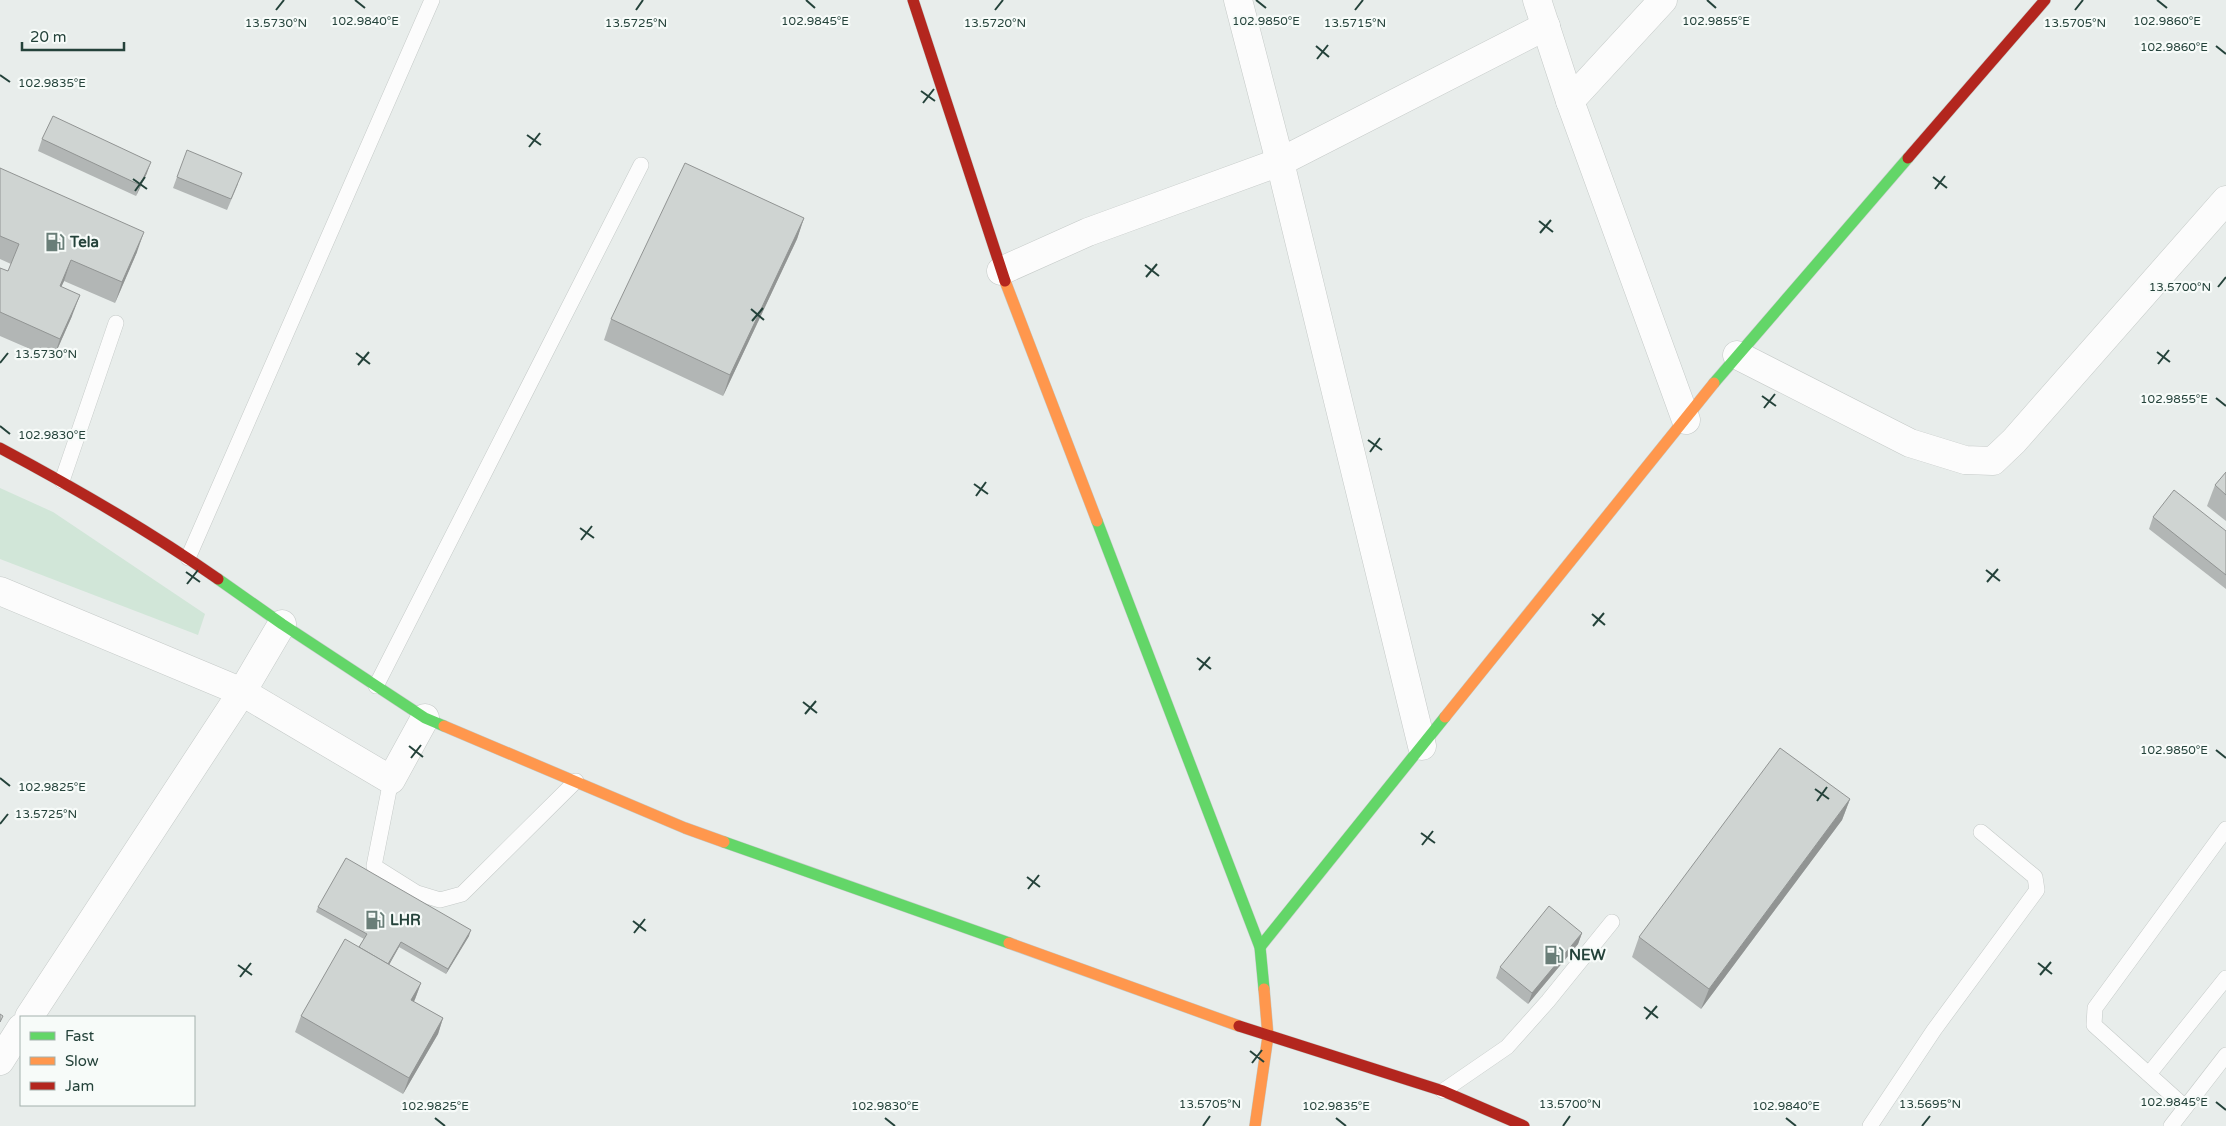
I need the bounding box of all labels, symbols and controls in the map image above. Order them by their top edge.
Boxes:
text: 102.9840°E [331,14,399,28]
text: 102.9845°E [781,14,849,28]
text: 102.9850°E [1232,14,1300,28]
text: 102.9855°E [1682,14,1750,28]
text: 102.9860°E [2133,14,2201,28]
text: 13.5730°N [245,16,307,30]
text: 13.5725°N [605,16,667,30]
text: 13.5720°N [964,16,1026,30]
text: 13.5715°N [1324,16,1386,30]
text: 13.5705°N [2044,16,2106,30]
scale bar [22,20,125,52]
text: 20 m [30,28,67,46]
text: 102.9860°E [2140,40,2208,54]
text: 102.9835°E [18,76,86,90]
fuel station icon: Tela [44,231,66,253]
place label: Tela [69,233,99,251]
text: 13.5700°N [2149,280,2211,294]
text: 13.5730°N [15,347,77,361]
text: 102.9855°E [2140,392,2208,406]
text: 102.9830°E [18,428,86,442]
text: 102.9850°E [2140,743,2208,757]
text: 102.9825°E [18,780,86,794]
text: 13.5725°N [15,807,77,821]
fuel station icon: LHR [364,909,386,931]
place label: LHR [390,911,421,929]
fuel station icon: NEW [1543,944,1565,966]
place label: NEW [1569,946,1607,964]
legend [20,1016,195,1106]
text: Fast [65,1027,95,1045]
text: Slow [65,1052,99,1070]
text: Jam [65,1077,94,1095]
text: 102.9845°E [2140,1095,2208,1109]
text: 13.5705°N [1179,1097,1241,1111]
text: 13.5700°N [1539,1097,1601,1111]
text: 13.5695°N [1899,1097,1961,1111]
text: 102.9825°E [401,1099,469,1113]
text: 102.9830°E [851,1099,919,1113]
text: 102.9835°E [1302,1099,1370,1113]
text: 102.9840°E [1752,1099,1820,1113]

